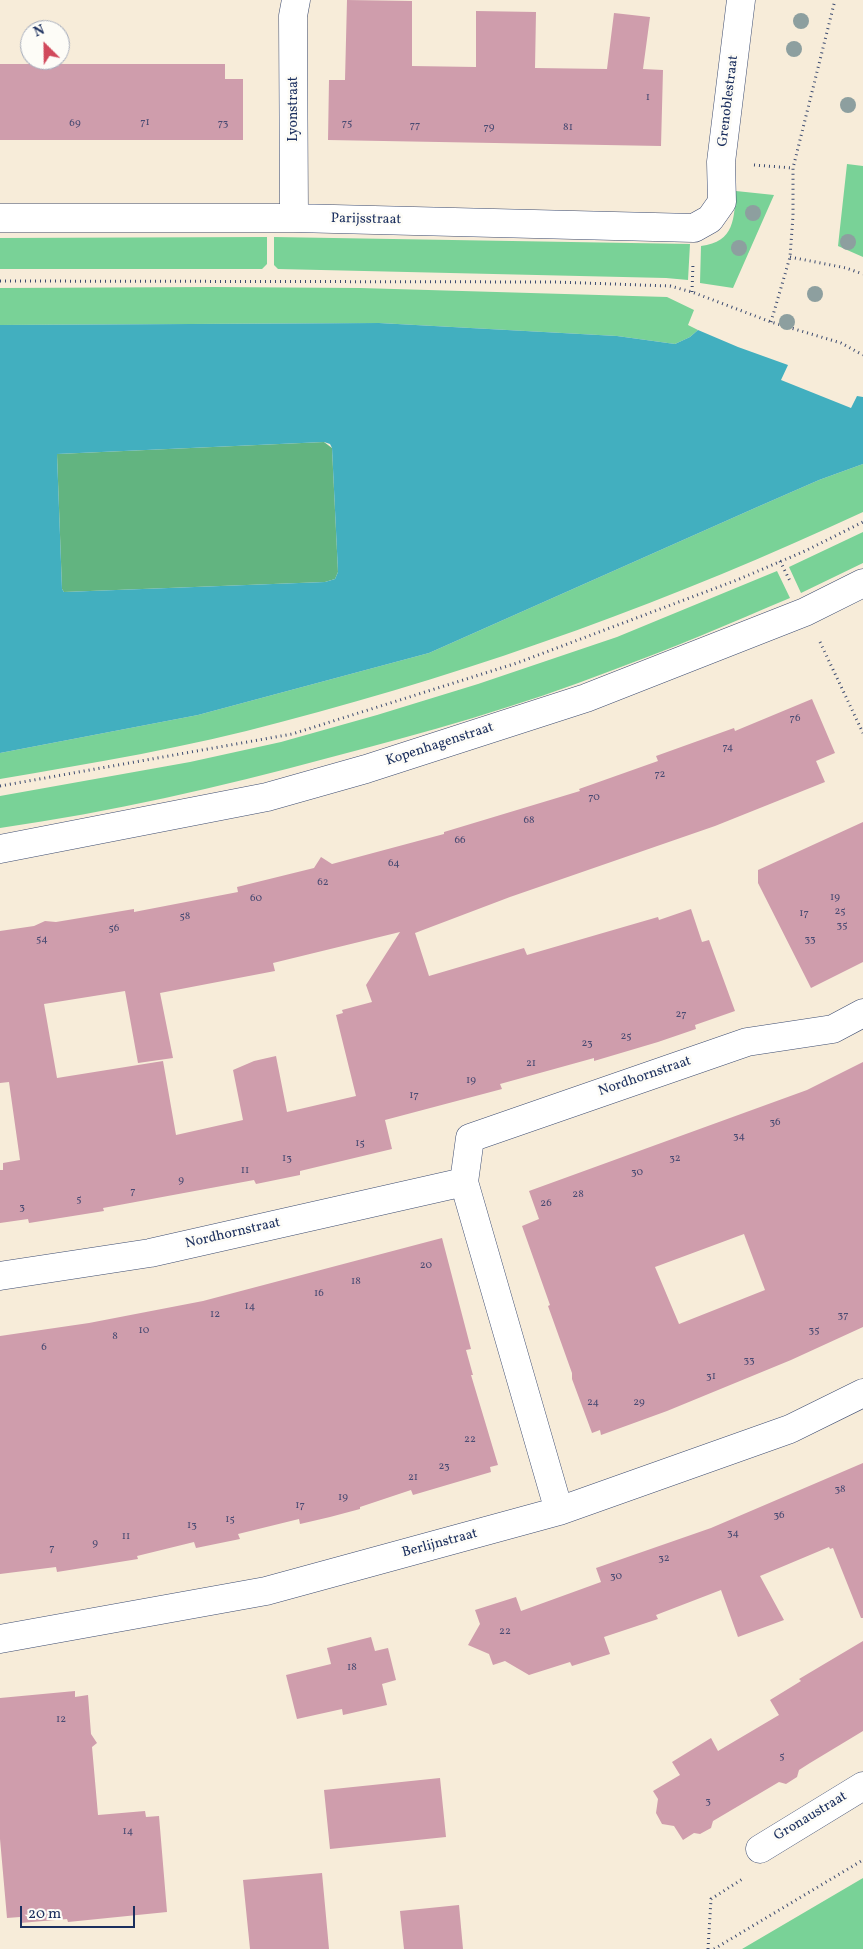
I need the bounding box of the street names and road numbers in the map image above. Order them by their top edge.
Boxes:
street label: Grenoblestraat [715,54,743,148]
street label: Lyonstraat [286,76,302,142]
street label: Parijsstraat [331,211,401,229]
street label: Kopenhagenstraat [384,720,496,770]
street label: Nordhornstraat [596,1053,694,1101]
street label: Nordhornstraat [184,1215,282,1253]
street label: Berlijnstraat [401,1526,479,1562]
street label: Gronaustraat [771,1789,851,1845]

